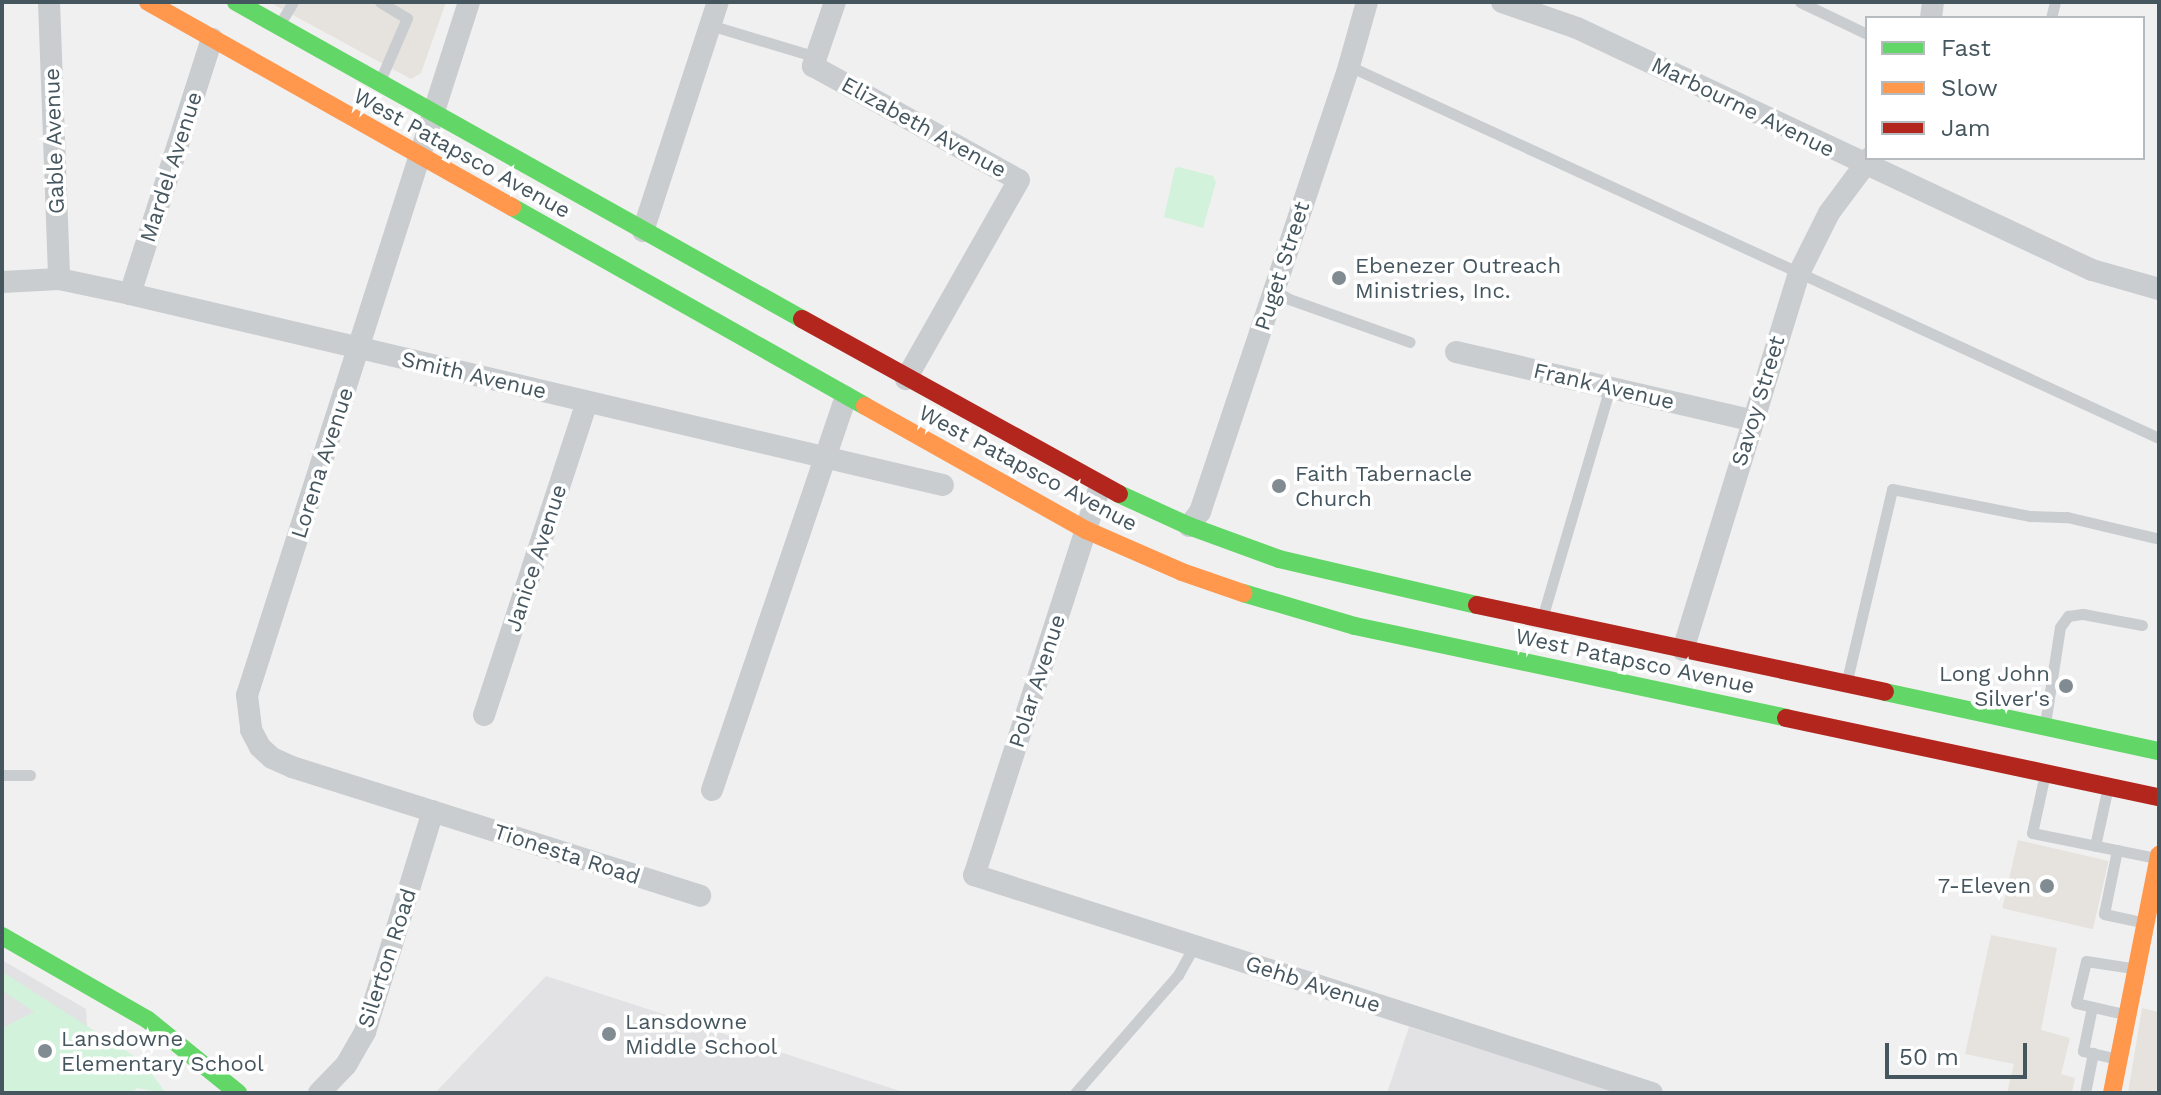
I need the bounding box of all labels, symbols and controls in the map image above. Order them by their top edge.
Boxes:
legend [1865,16,2145,160]
text: Fast [1941,34,1991,62]
street label: Marbourne Avenue [1647,51,1839,163]
street label: Gable Avenue [38,67,70,215]
street label: Elizabeth Avenue [837,71,1011,183]
text: Slow [1941,74,1998,102]
street label: West Patapsco Avenue [349,82,575,224]
street label: Mardel Avenue [134,88,208,246]
text: Jam [1941,114,1991,142]
street label: Puget Street [1249,198,1315,334]
place label: Ebenezer Outreach Ministries, Inc. [1355,252,1562,304]
marker: Ebenezer Outreach Ministries, Inc. [1330,269,1348,287]
street label: Savoy Street [1726,332,1790,470]
street label: Smith Avenue [398,345,550,405]
street label: Frank Avenue [1530,357,1678,415]
street label: Lorena Avenue [285,383,359,543]
street label: West Patapsco Avenue [914,399,1142,537]
place label: Faith Tabernacle Church [1295,460,1473,512]
marker: Faith Tabernacle Church [1270,477,1288,495]
street label: Janice Avenue [500,481,572,635]
street label: Polar Avenue [1003,610,1071,752]
street label: West Patapsco Avenue [1513,623,1757,699]
place label: Long John Silver's [1938,660,2050,712]
marker: Long John Silver's [2057,677,2075,695]
street label: Tionesta Road [490,818,644,890]
place label: 7-Eleven [1938,873,2031,899]
marker: 7-Eleven [2038,877,2056,895]
street label: Silerton Road [352,885,422,1031]
street label: Gehb Avenue [1242,950,1384,1018]
place label: Lansdowne Middle School [625,1008,777,1060]
place label: Lansdowne Elementary School [61,1025,264,1076]
marker: Lansdowne Middle School [600,1025,618,1043]
scale bar [1889,1027,2031,1077]
marker: Lansdowne Elementary School [36,1042,54,1060]
text: 50 m [1899,1043,1959,1071]

